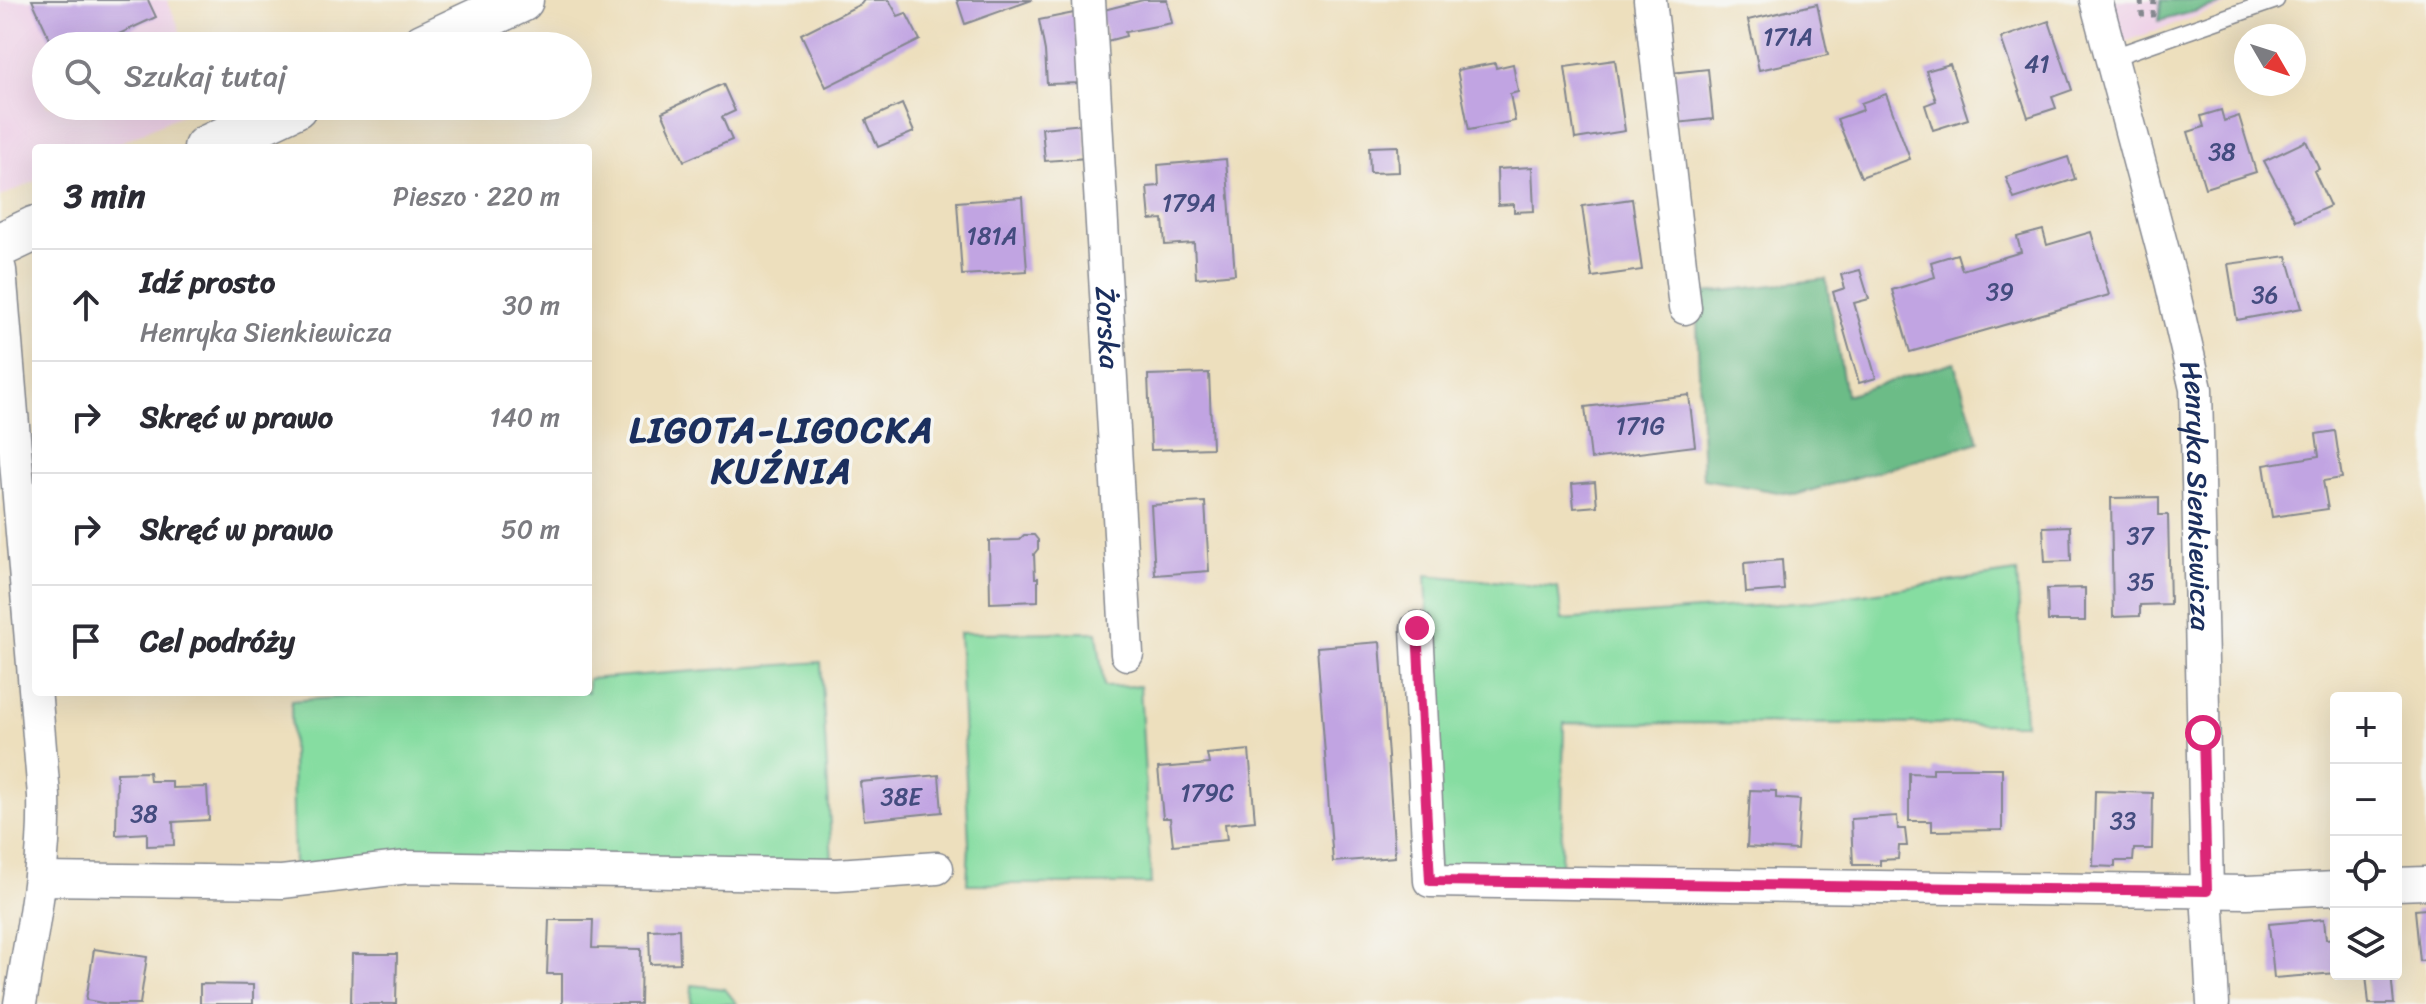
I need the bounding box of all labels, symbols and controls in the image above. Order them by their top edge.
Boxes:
house number: 171A [1763,16,1813,58]
north arrow [2234,24,2306,96]
search box [32,32,592,120]
house number: 41 [2024,43,2050,85]
text: Szukaj tutaj [124,49,287,103]
icon: search [60,54,104,98]
house number: 38 [2208,131,2236,173]
text: 3 min [64,166,145,226]
text: Pieszo · 220 m [393,173,560,219]
house number: 179A [1162,182,1216,224]
house number: 181A [967,215,1017,257]
text: Idź prosto [140,255,275,309]
house number: 39 [1986,271,2014,313]
house number: 36 [2252,274,2278,316]
text: 30 m [503,282,560,328]
icon: ahead [64,283,108,327]
street label: Żorska [1081,285,1135,371]
text: Henryka Sienkiewicza [140,309,391,355]
street label: Henryka Sienkiewicza [2166,355,2226,632]
text: Skręć w prawo [140,390,333,444]
text: 140 m [489,394,560,440]
icon: right [64,395,108,439]
district label: LIGOTA-LIGOCKA KUŹNIA [629,398,935,503]
house number: 171G [1615,405,1665,447]
text: Skręć w prawo [140,502,333,556]
text: 50 m [501,506,560,552]
icon: right [64,507,108,551]
house number: 37 [2127,515,2155,557]
house number: 35 [2127,561,2155,603]
route end [1399,610,1435,646]
text: Cel podróży [140,614,295,668]
icon: arrive [64,619,108,663]
map controls [2330,692,2402,980]
button: + [2330,692,2402,764]
route start [2185,715,2221,751]
button: − [2330,764,2402,836]
house number: 179C [1180,772,1234,814]
house number: 38E [881,776,923,818]
house number: 38 [130,793,158,835]
house number: 33 [2110,800,2136,842]
button: locate [2330,836,2402,908]
button: layers [2330,908,2402,980]

